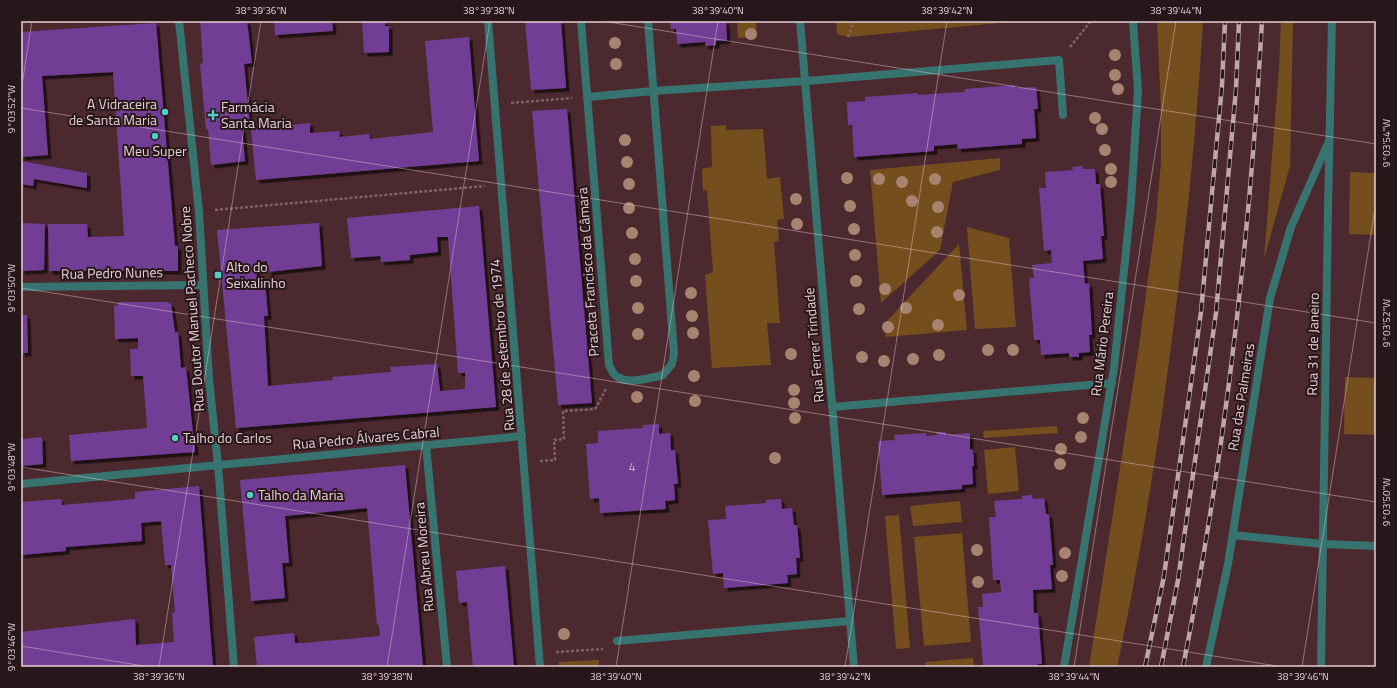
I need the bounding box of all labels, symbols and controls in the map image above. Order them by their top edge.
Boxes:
text: 38°39'36"N [235,3,287,18]
text: 38°39'38"N [463,3,515,18]
text: 38°39'40"N [692,3,744,18]
text: 38°39'42"N [921,3,973,18]
text: 38°39'44"N [1150,3,1202,18]
text: 9°03'52"W [4,85,19,133]
place label: A Vidraceira de Santa Maria [69,93,157,130]
place label: Farmácia Santa Maria [221,96,292,133]
marker: A Vidraceira de Santa Maria [160,107,170,117]
marker: Farmácia Santa Maria [208,110,218,120]
text: 9°03'54"W [1379,119,1394,167]
marker: Meu Super [150,131,160,141]
place label: Meu Super [123,140,187,161]
street label: Praceta Francisco da Câmara [571,187,604,357]
street label: Rua Doutor Manuel Pacheco Nobre [174,206,209,412]
place label: Alto do Seixalinho [226,256,286,293]
street label: Rua 28 de Setembro de 1974 [484,258,519,432]
street label: Rua Pedro Nunes [61,261,163,284]
text: 9°03'50"W [4,264,19,312]
marker: Alto do Seixalinho [213,270,223,280]
street label: Rua Ferrer Trindade [798,287,829,403]
street label: Rua Mário Pereira [1085,290,1118,397]
street label: Rua 31 de Janeiro [1301,292,1324,396]
text: 9°03'52"W [1379,299,1394,347]
street label: Rua das Palmeiras [1222,342,1259,452]
street label: Rua Pedro Álvares Cabral [291,421,440,454]
place label: Talho do Carlos [183,427,272,448]
marker: Talho do Carlos [170,433,180,443]
text: 9°03'48"W [4,443,19,491]
house number: 4 [629,457,636,476]
text: 9°03'50"W [1379,478,1394,526]
place label: Talho da Maria [258,484,344,505]
marker: Talho da Maria [245,490,255,500]
street label: Rua Abreu Moreira [408,501,439,613]
text: 9°03'46"W [4,623,19,671]
text: 38°39'36"N [133,669,185,684]
text: 38°39'38"N [361,669,413,684]
text: 38°39'40"N [590,669,642,684]
text: 38°39'42"N [819,669,871,684]
text: 38°39'44"N [1048,669,1100,684]
text: 38°39'46"N [1277,669,1329,684]

